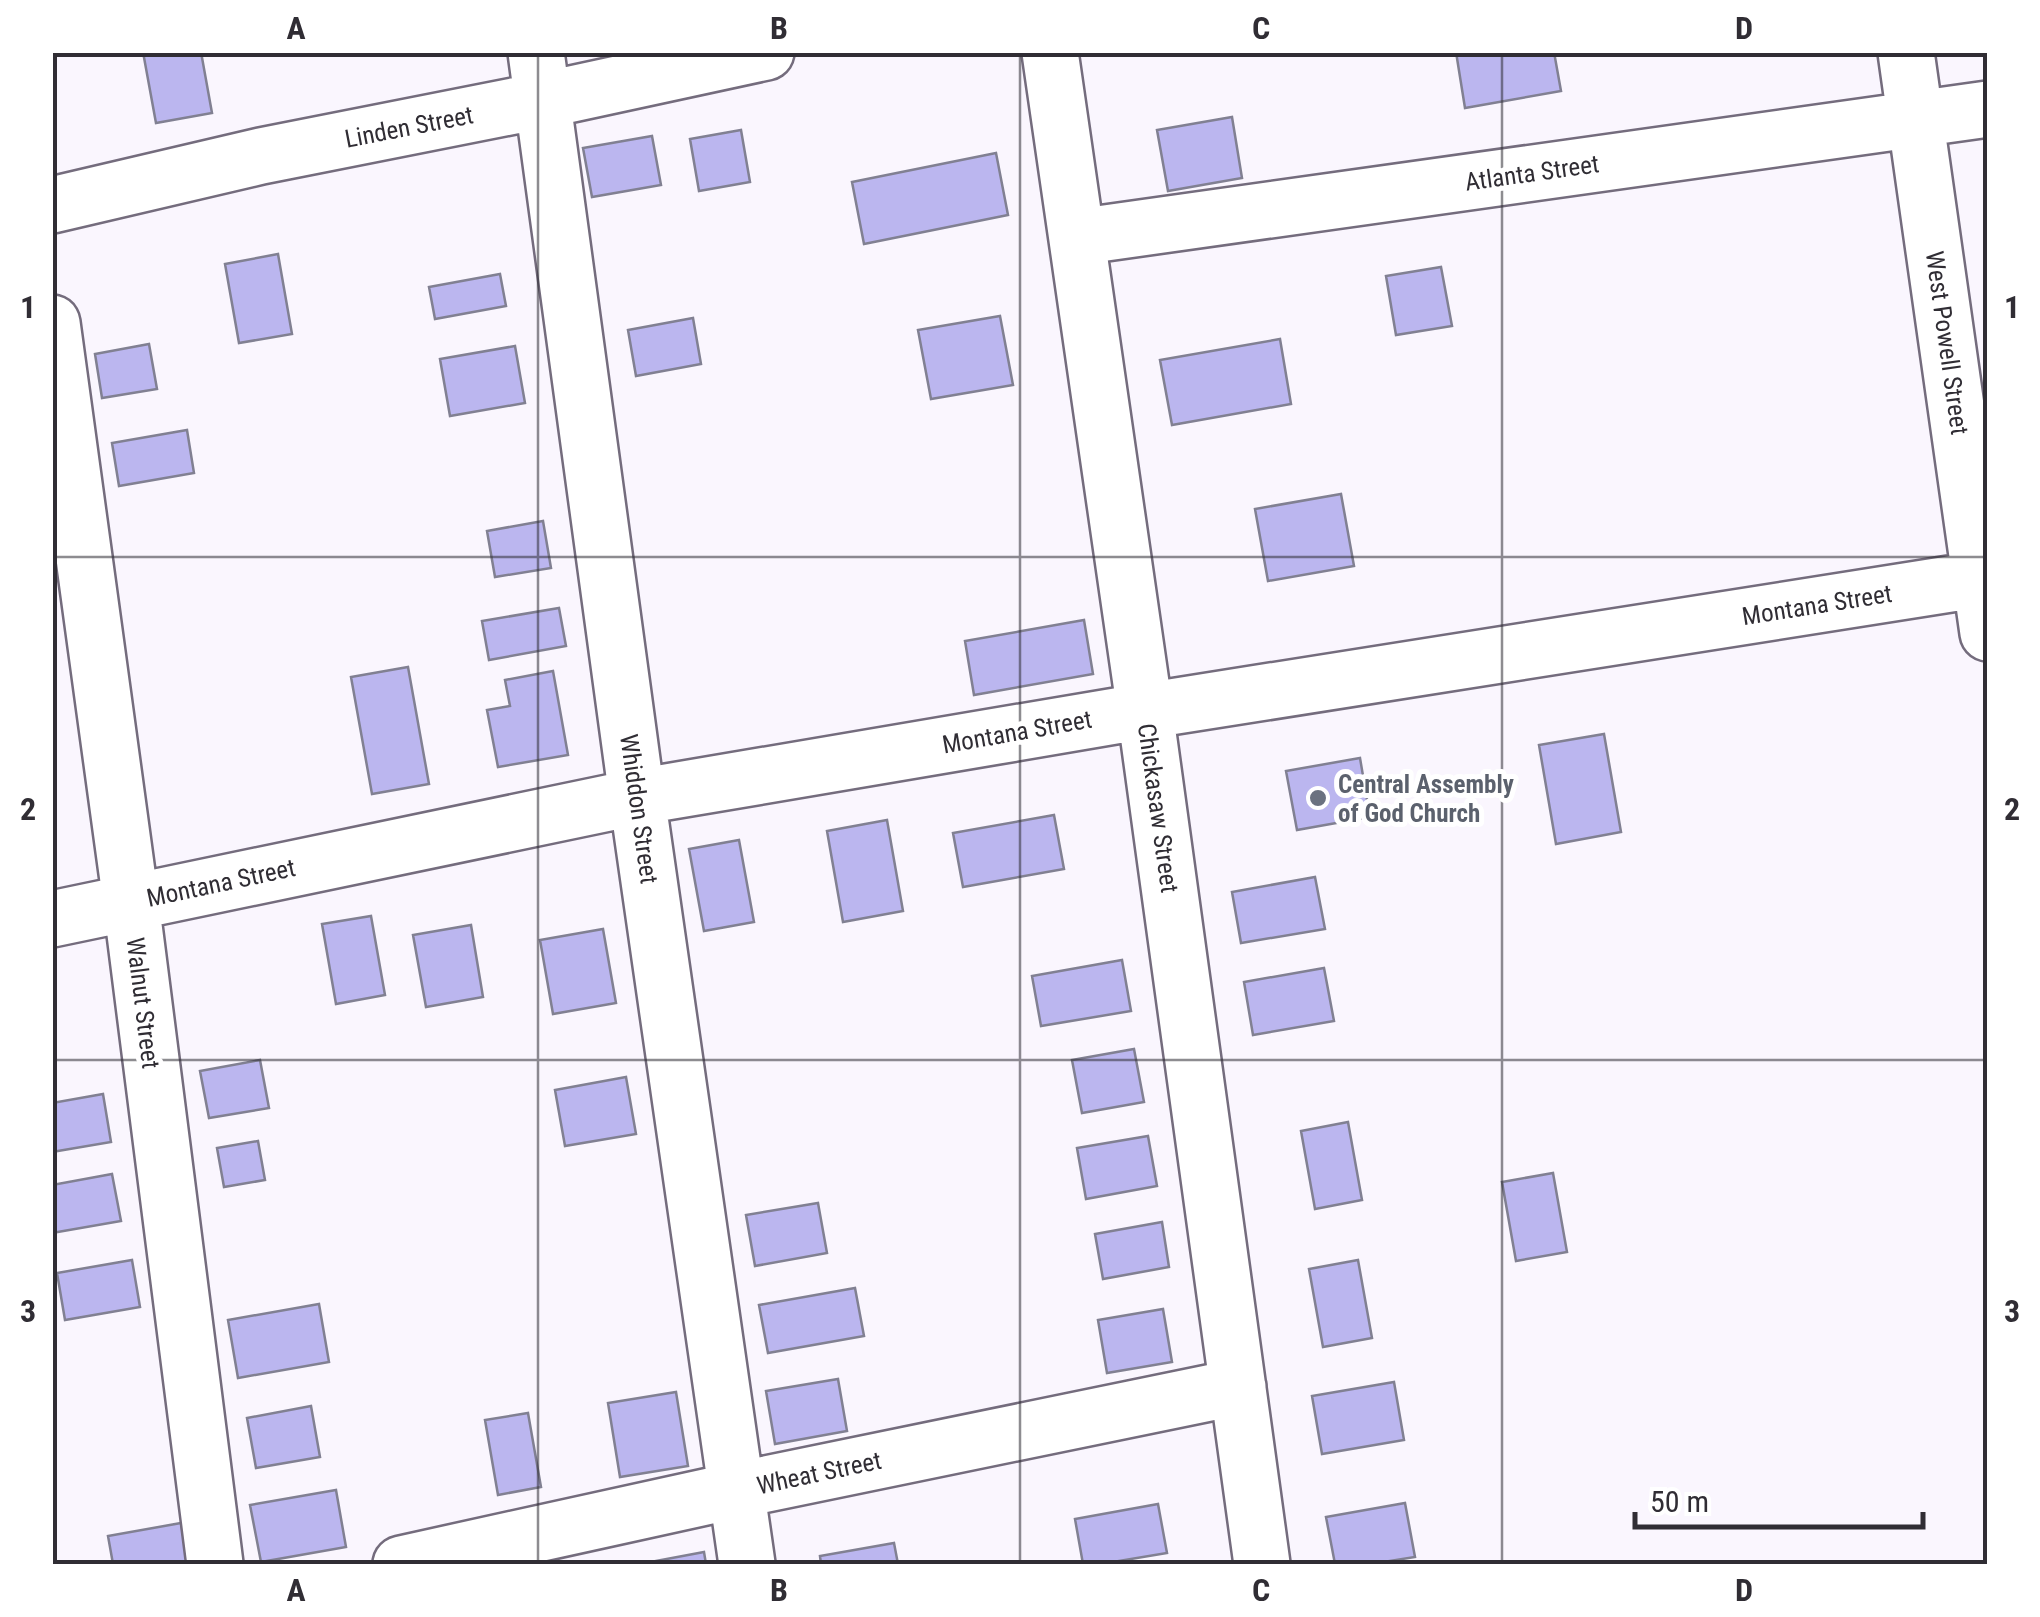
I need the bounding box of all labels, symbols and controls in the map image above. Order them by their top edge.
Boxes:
text: A [286,9,306,47]
text: B [770,9,788,47]
text: C [1252,9,1270,47]
text: D [1735,9,1753,47]
street label: Linden Street [342,100,476,154]
street label: Atlanta Street [1463,149,1601,197]
street label: West Powell Street [1920,249,1974,437]
text: 1 [20,288,36,326]
text: 1 [2004,288,2020,326]
street label: Montana Street [1740,579,1894,631]
street label: Montana Street [940,705,1094,759]
street label: Chickasaw Street [1132,721,1184,895]
street label: Whiddon Street [614,732,664,886]
place label: Central Assembly of God Church [1338,770,1514,828]
marker: Central Assembly of God Church [1307,787,1329,809]
text: 2 [20,790,36,828]
text: 2 [2004,790,2020,828]
street label: Montana Street [144,853,298,913]
street label: Walnut Street [121,936,165,1070]
text: 3 [20,1292,36,1330]
text: 3 [2004,1292,2020,1330]
street label: Wheat Street [754,1446,884,1500]
scale bar [1635,1467,1922,1529]
text: 50 m [1650,1484,1709,1519]
text: A [286,1571,306,1609]
text: B [770,1571,788,1609]
text: C [1252,1571,1270,1609]
text: D [1735,1571,1753,1609]

